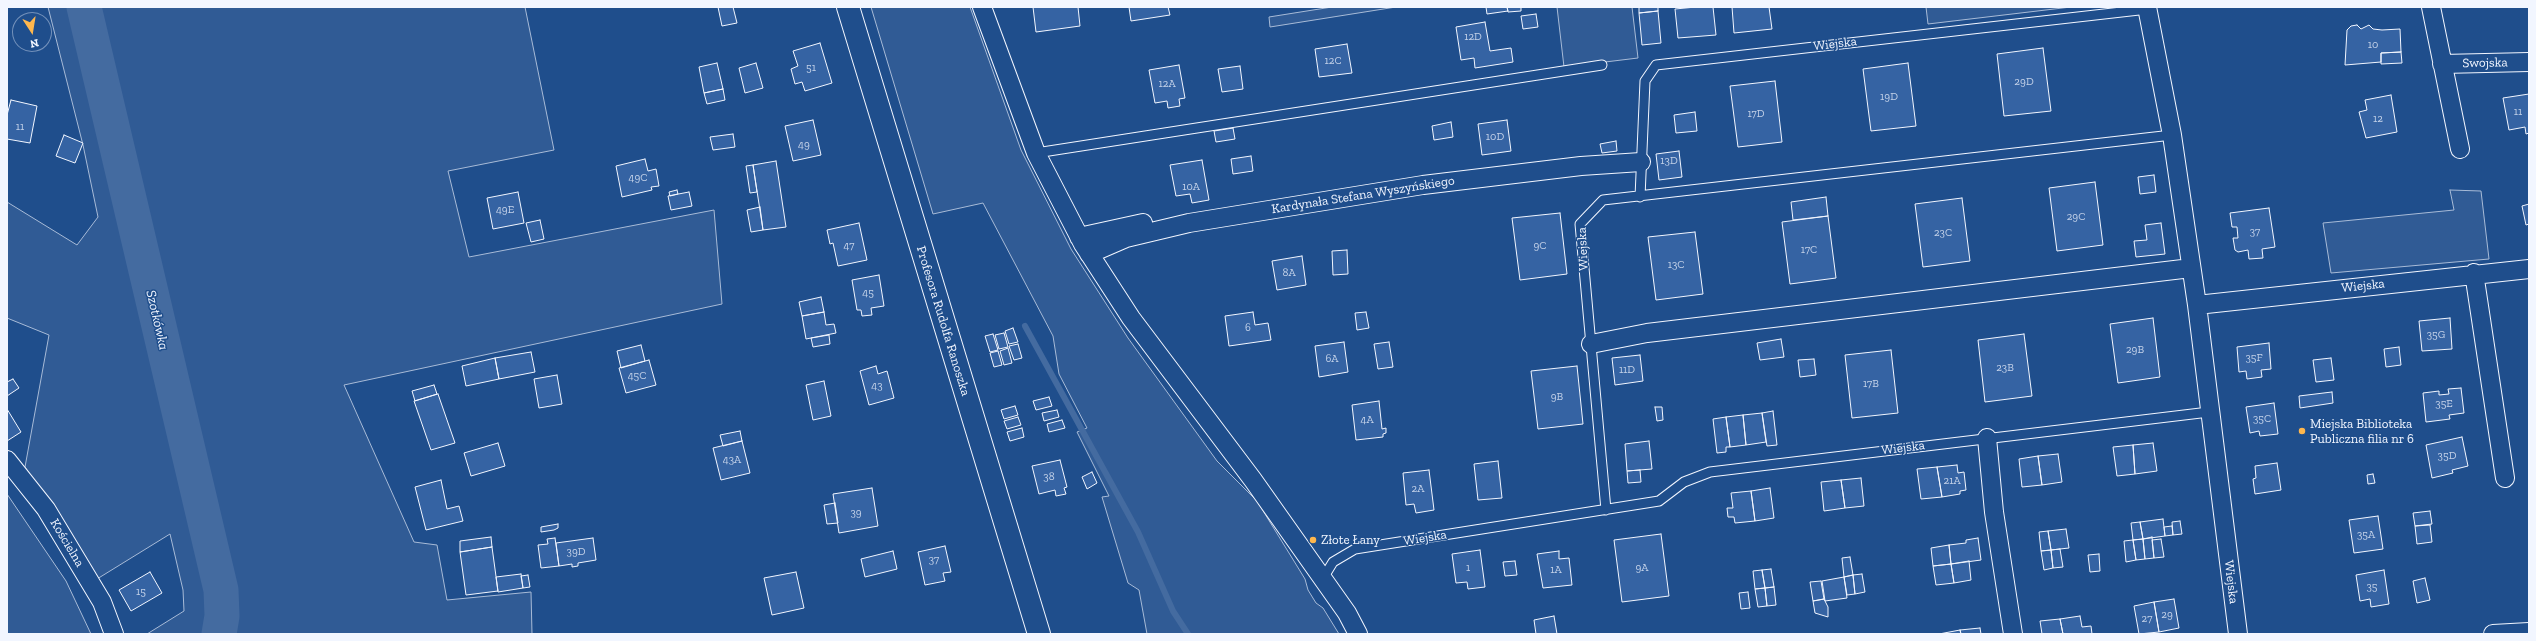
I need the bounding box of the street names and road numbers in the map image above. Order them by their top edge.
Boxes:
street label: Wiejska [1812,34,1858,54]
street label: Swojska [2462,55,2508,71]
street label: Kardynała Stefana Wyszyńskiego [1270,173,1456,217]
street label: Wiejska [1574,227,1592,271]
street label: Profesora Rudolfa Ranoszka [913,244,973,398]
street label: Wiejska [2340,276,2386,296]
street label: Wiejska [1880,438,1926,458]
street label: Kościelna [47,516,87,570]
street label: Wiejska [1402,527,1448,549]
street label: Wiejska [2221,559,2241,605]

